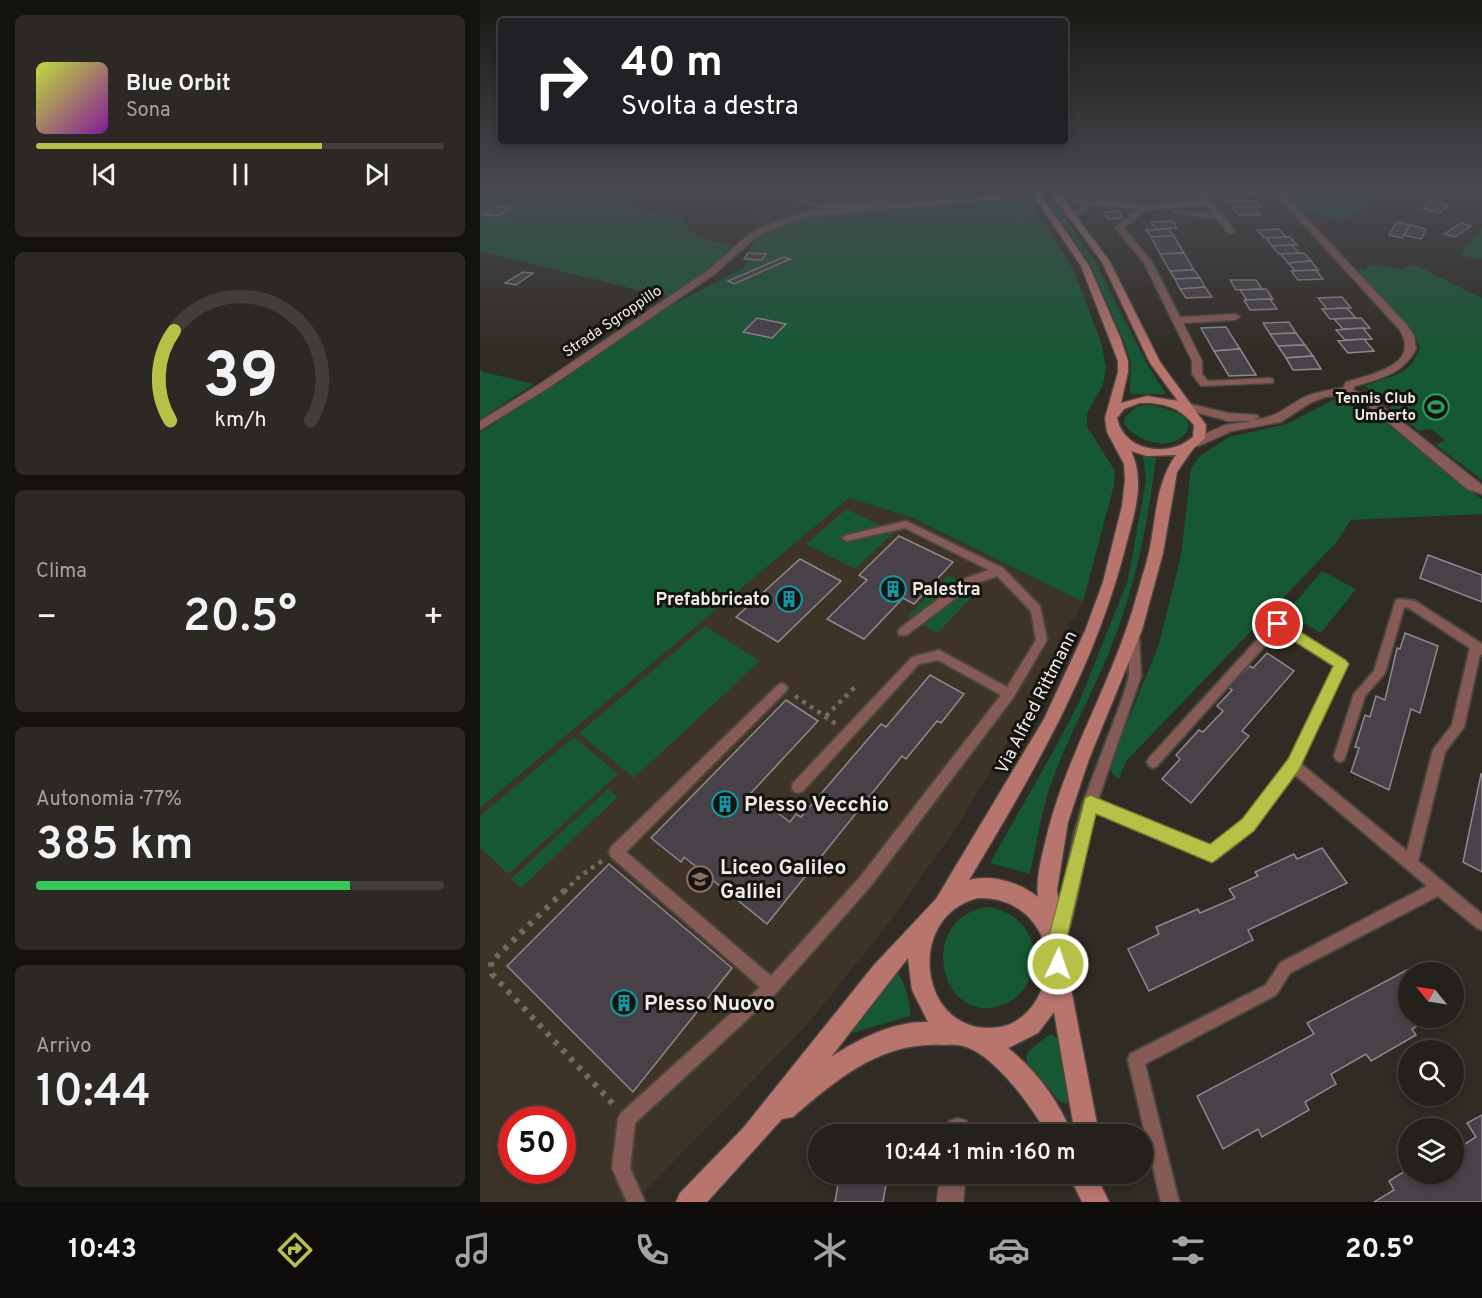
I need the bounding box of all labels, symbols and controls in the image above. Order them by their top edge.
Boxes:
text: 40 m [621,38,723,91]
icon: right [522,42,600,120]
text: Blue Orbit [126,71,231,98]
text: Svolta a destra [621,90,799,124]
text: Sona [126,98,171,124]
icon: previous [88,158,121,191]
icon: pause [224,158,257,191]
icon: next [360,158,393,191]
street label: Strada Sgroppillo [560,282,666,362]
text: 39 [202,340,278,419]
place label: Tennis Club Umberto [1335,390,1416,426]
sports icon: Tennis Club Umberto [1421,392,1451,422]
text: km/h [214,407,266,434]
text: Clima [36,559,87,585]
building icon: Palestra [878,574,908,604]
place label: Palestra [912,579,980,602]
building icon: Prefabbricato [774,584,804,614]
place label: Prefabbricato [656,589,770,612]
text: 20.5° [183,590,297,647]
text: − [36,598,57,640]
text: + [423,598,444,640]
pin [1252,598,1303,649]
icon: arrive [1261,607,1294,640]
street label: Via Alfred Rittmann [991,627,1083,778]
text: Autonomia · 77% [36,787,182,813]
building icon: Plesso Vecchio [710,789,740,819]
place label: Plesso Vecchio [744,792,889,819]
text: 385 km [36,818,194,875]
place label: Liceo Galileo Galilei [720,855,847,906]
school or university icon: Liceo Galileo Galilei [685,864,715,894]
position arrow [1026,932,1090,996]
north arrow [1398,962,1464,1028]
map controls [1398,962,1464,1184]
building icon: Plesso Nuovo [609,988,639,1018]
place label: Plesso Nuovo [644,991,775,1018]
text: Arrivo [36,1034,91,1060]
button: search [1398,1040,1464,1106]
text: 10:44 [36,1065,151,1122]
speed limit sign: 50 [498,1106,576,1184]
button: layers [1398,1118,1464,1184]
text: 10:44 · 1 min · 160 m [885,1140,1076,1167]
icon: directions [274,1229,316,1271]
icon: music [452,1229,494,1271]
icon: phone [631,1229,673,1271]
icon: climate [809,1229,851,1271]
icon: car [988,1229,1030,1271]
icon: filters [1167,1229,1209,1271]
text: 10:43 [68,1233,137,1267]
text: 20.5° [1345,1233,1414,1267]

